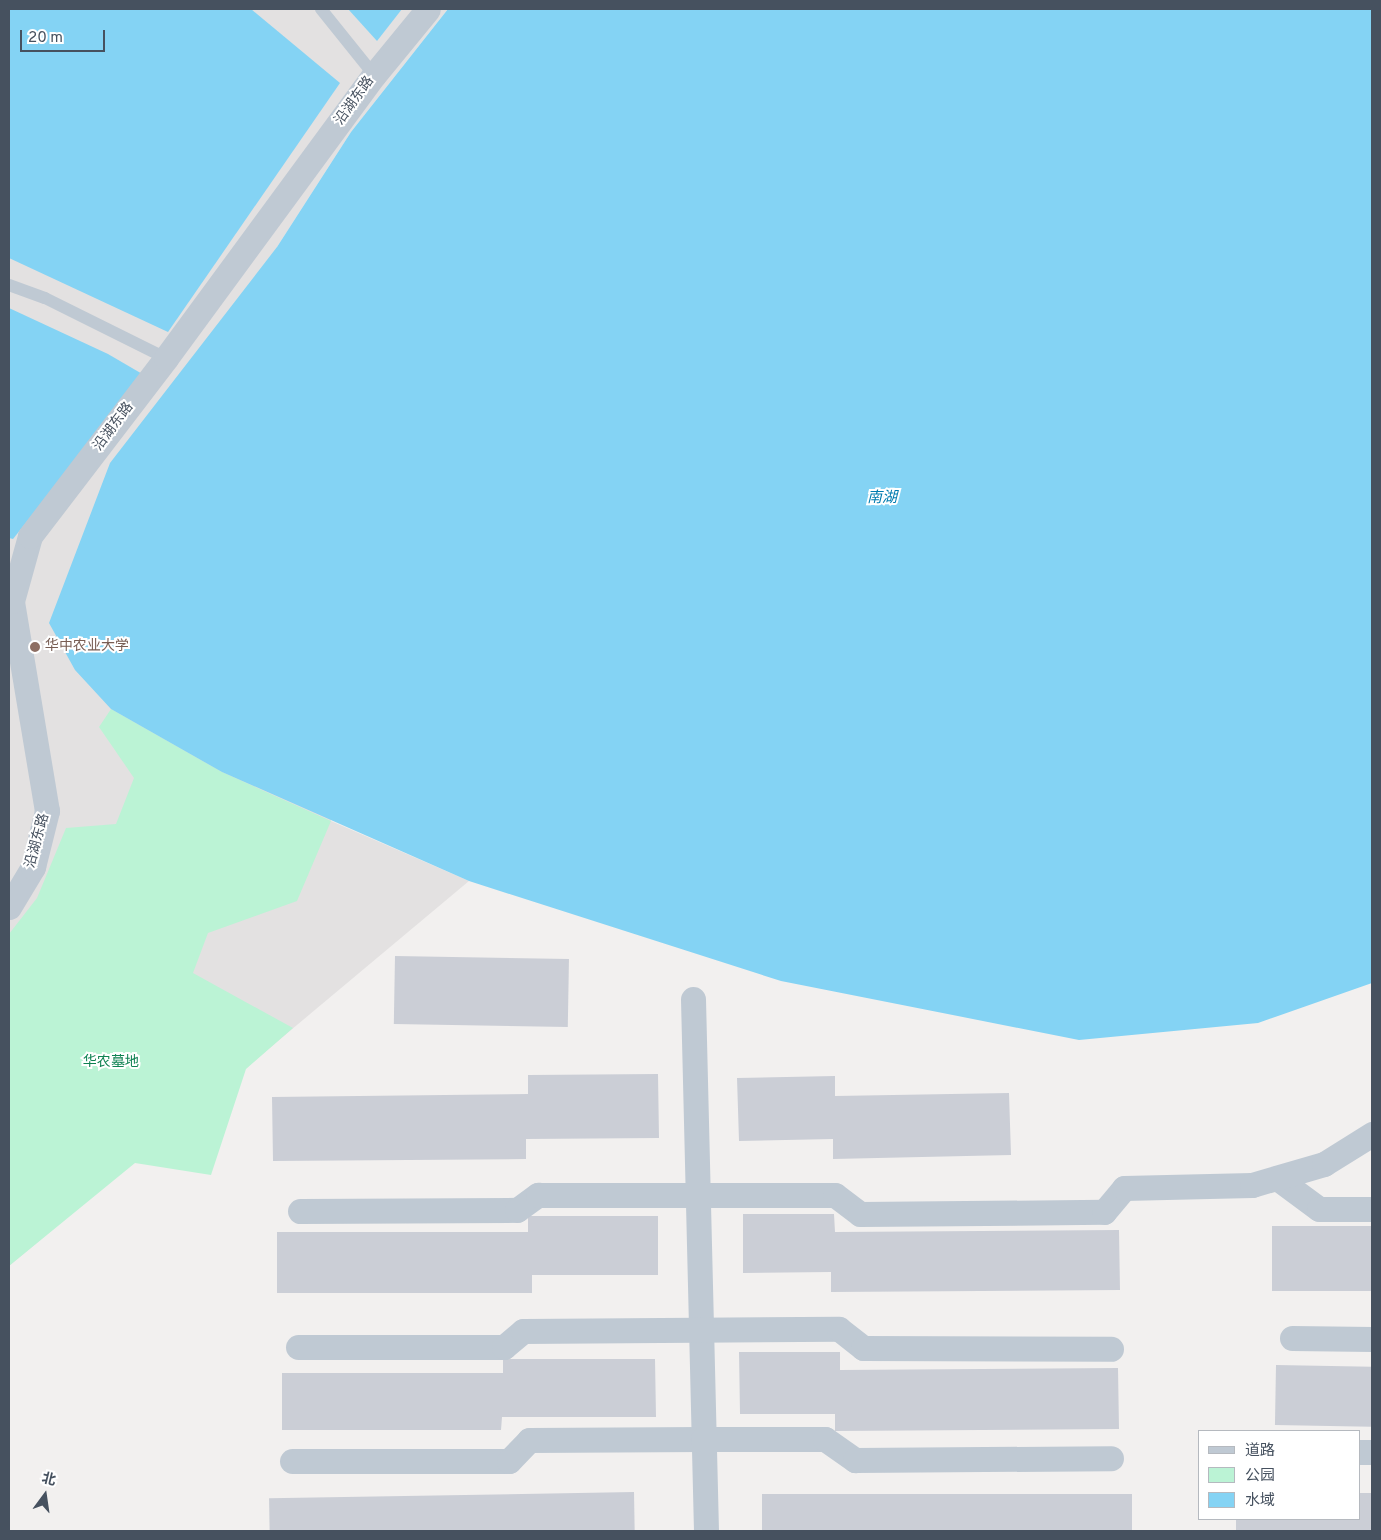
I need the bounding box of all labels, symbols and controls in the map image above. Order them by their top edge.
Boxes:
scale bar [22,20,108,52]
text: 20 m [28,29,63,48]
street label: 沿湖东路 [332,73,378,129]
street label: 沿湖东路 [90,400,138,454]
water label: 南湖 [867,490,897,508]
place label: 华中农业大学 [45,639,129,655]
marker: 华中农业大学 [29,641,41,653]
street label: 沿湖东路 [23,812,53,870]
park label: 华农墓地 [83,1055,139,1071]
legend [1198,1430,1361,1520]
text: 道路 [1245,1442,1275,1461]
text: 公园 [1245,1467,1275,1486]
north arrow [20,1470,70,1520]
text: 北 [40,1470,58,1490]
text: 水域 [1245,1492,1275,1511]

